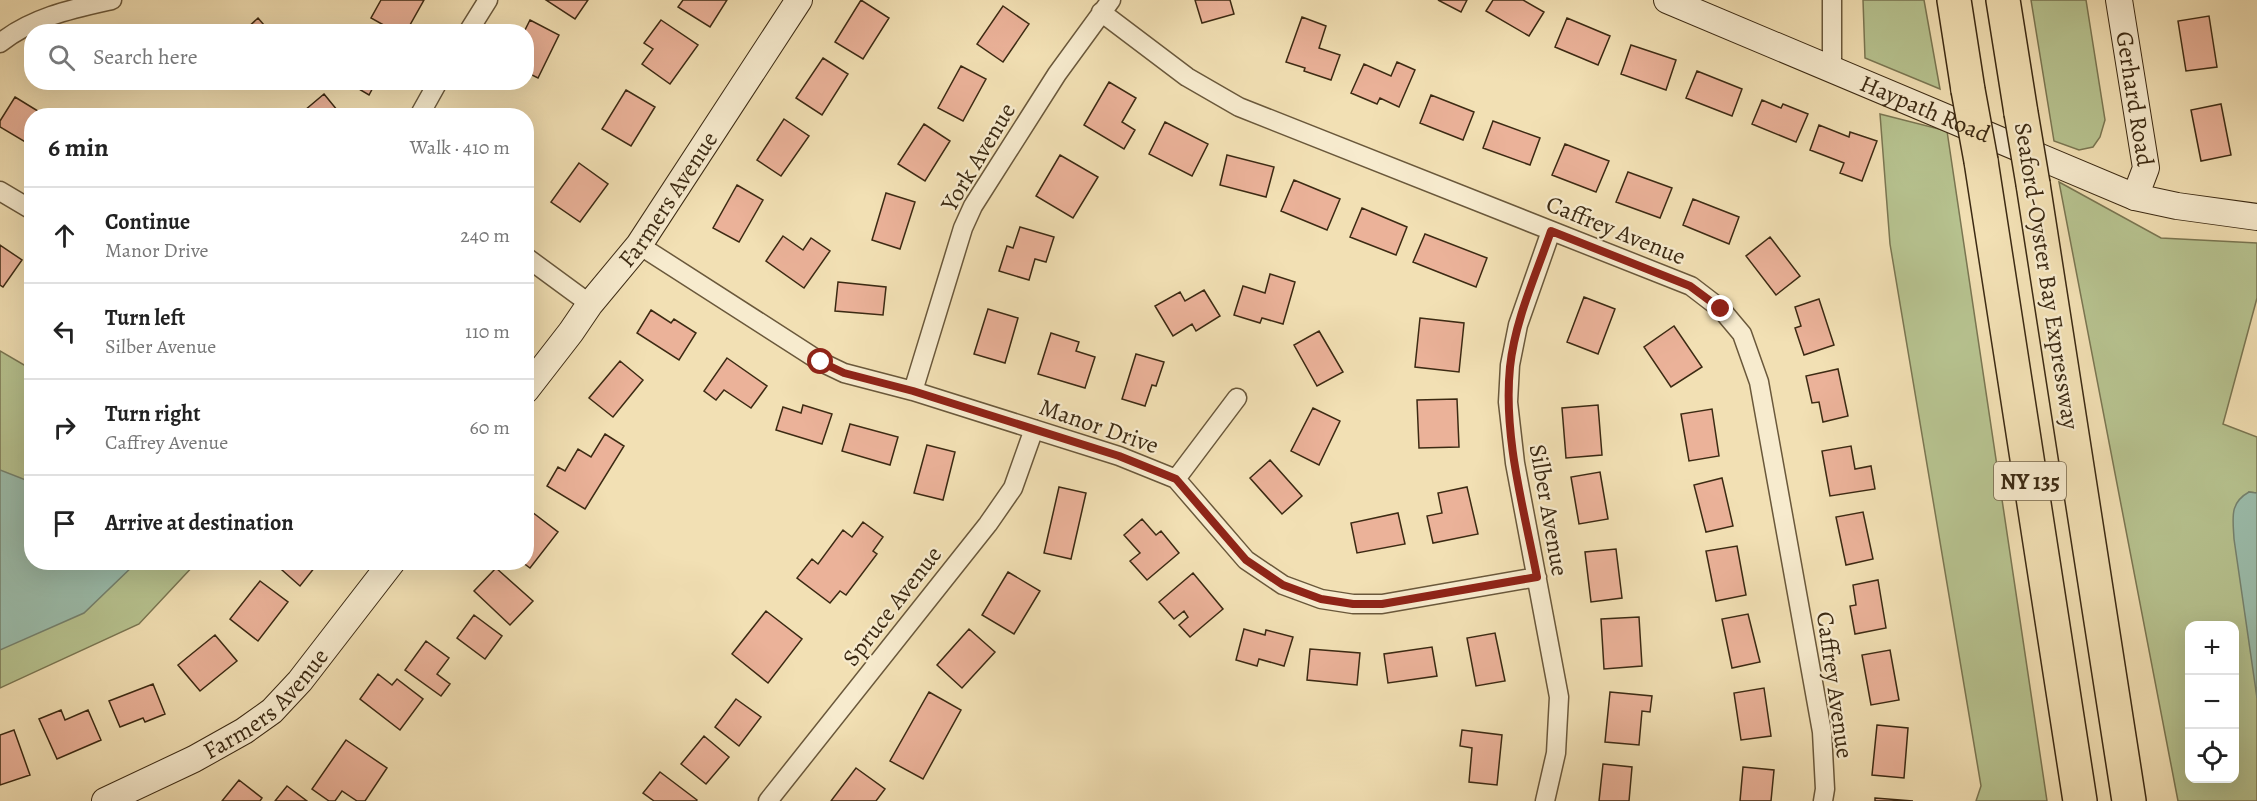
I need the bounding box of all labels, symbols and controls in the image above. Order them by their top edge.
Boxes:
search box [24,24,534,90]
street label: Gerhard Road [2108,29,2161,169]
icon: search [45,41,78,74]
text: Search here [93,42,198,72]
street label: Haypath Road [1855,67,1995,150]
street label: York Avenue [933,97,1023,218]
street label: Seaford-Oyster Bay Expressway [2007,120,2087,432]
street label: Farmers Avenue [611,125,725,274]
text: 6 min [48,130,109,165]
text: Walk · 410 m [410,134,510,161]
street label: Caffrey Avenue [1541,187,1691,273]
text: Continue [105,207,190,237]
icon: ahead [48,219,81,252]
text: 240 m [460,222,510,249]
text: Manor Drive [105,237,209,264]
route end [1707,295,1733,321]
text: Turn left [105,303,185,333]
icon: left [48,315,81,348]
text: 110 m [465,318,510,345]
text: Silber Avenue [105,333,216,360]
route start [807,348,833,374]
street label: Manor Drive [1035,391,1163,461]
text: Turn right [105,399,201,429]
icon: right [48,411,81,444]
text: 60 m [470,414,510,441]
text: Caffrey Avenue [105,429,228,456]
street label: Silber Avenue [1522,442,1576,578]
road number: NY 135 [1994,462,2066,500]
icon: arrive [48,507,81,540]
text: Arrive at destination [105,508,294,538]
street label: Spruce Avenue [835,539,949,673]
street label: Caffrey Avenue [1809,610,1861,760]
map controls [2185,621,2239,783]
button: + [2185,621,2239,675]
street label: Farmers Avenue [197,641,336,767]
button: − [2185,675,2239,729]
button: locate [2185,729,2239,783]

